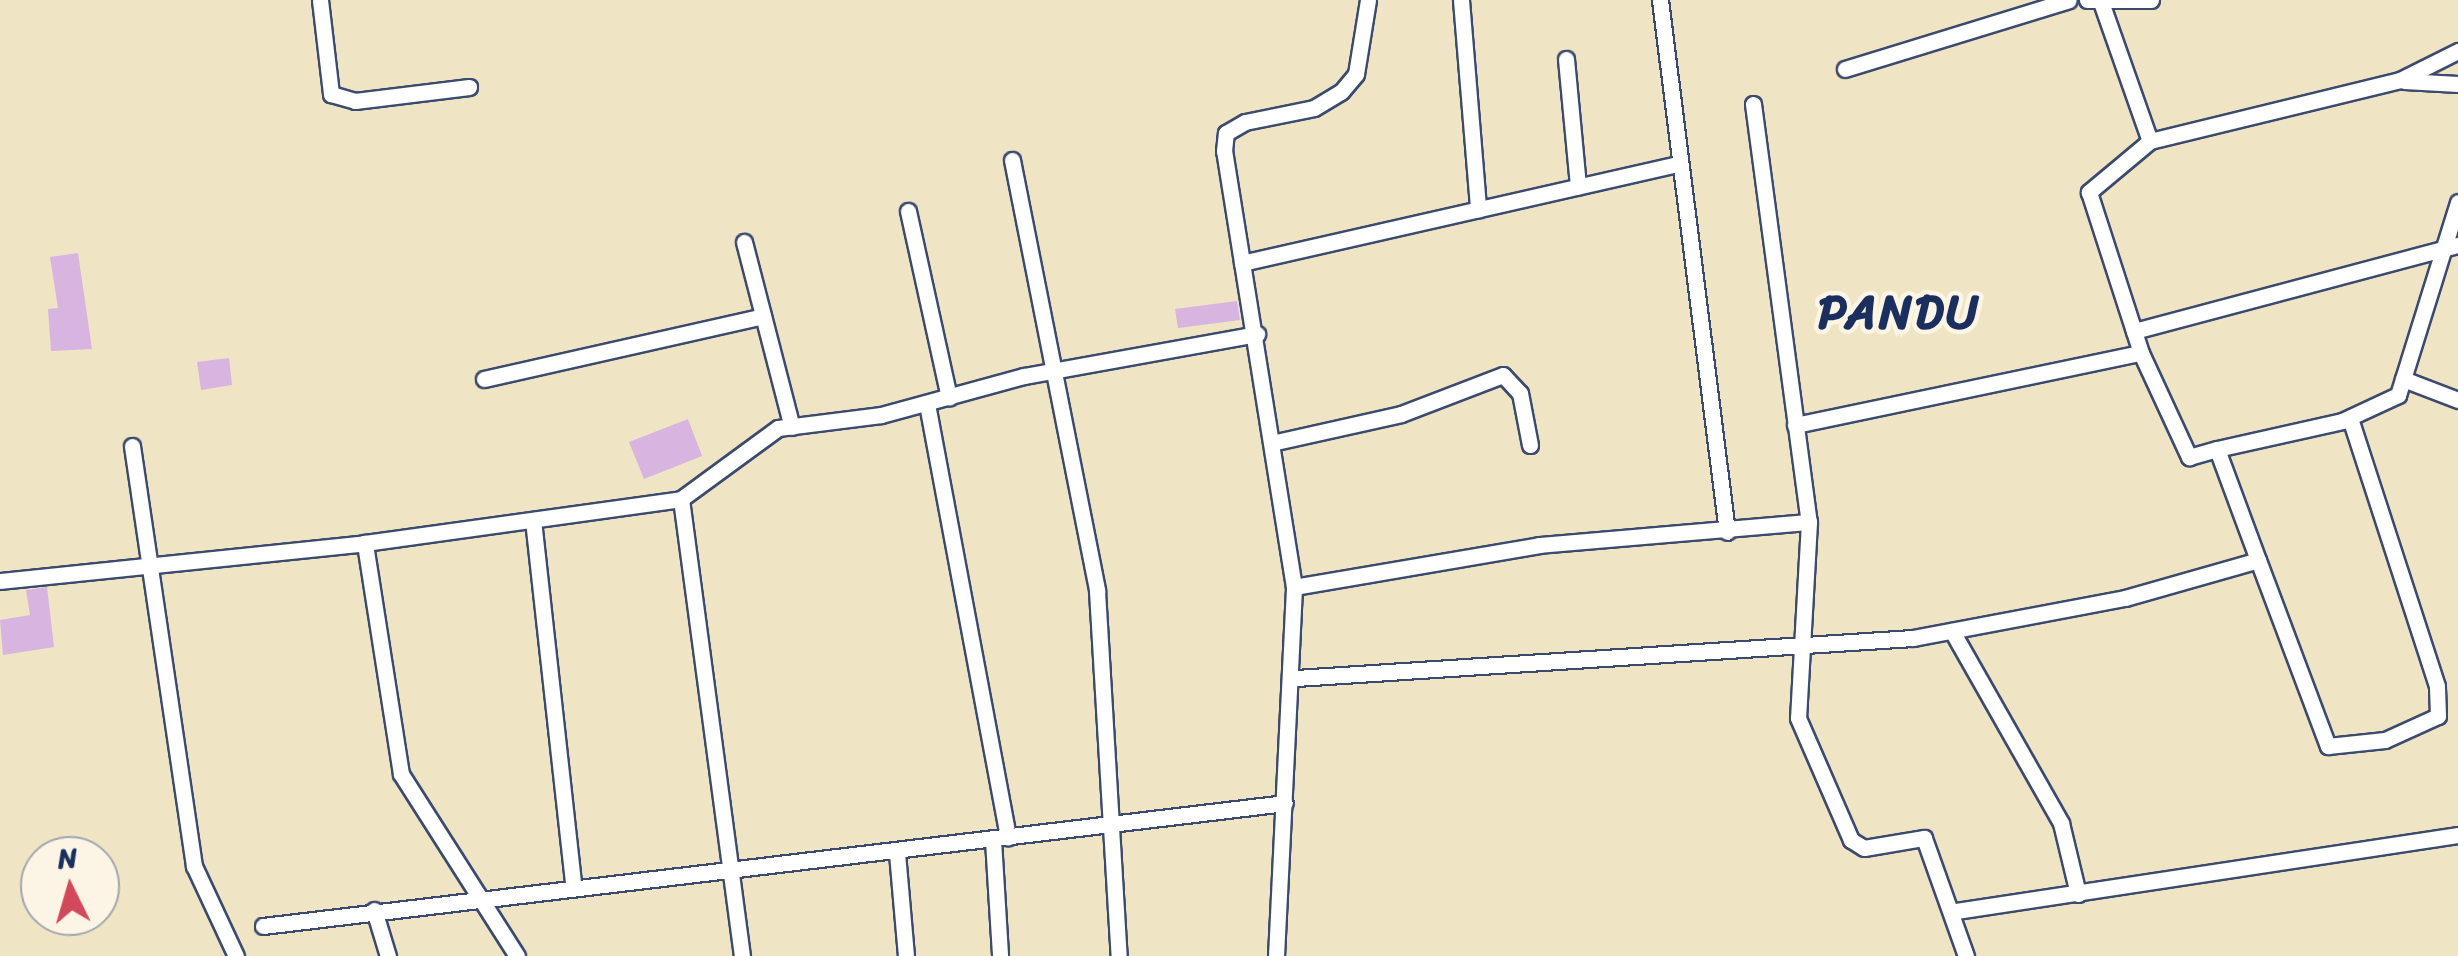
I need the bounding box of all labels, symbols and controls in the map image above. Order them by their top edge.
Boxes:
district label: PANDU [1818,283,1980,341]
text: N [56,832,79,883]
north arrow [20,836,120,936]

